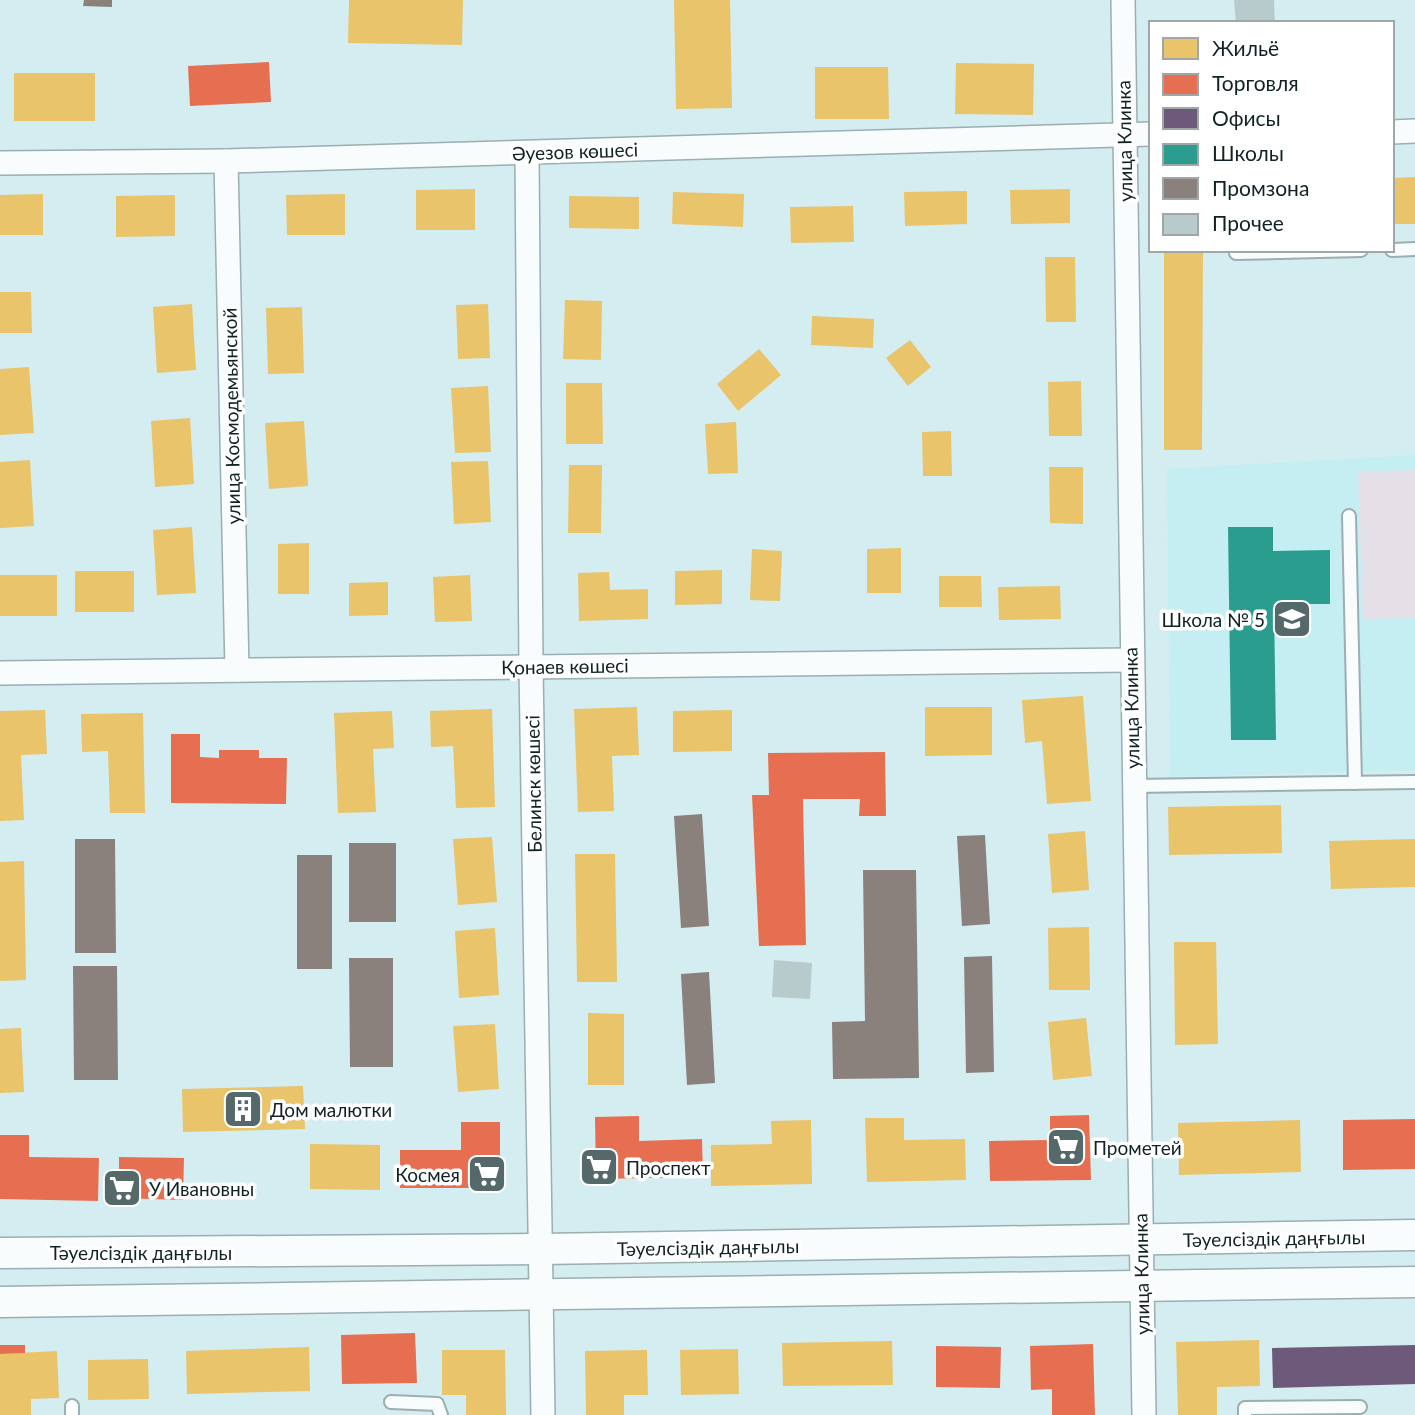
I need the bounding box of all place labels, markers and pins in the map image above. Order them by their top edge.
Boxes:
school or university icon: Школа № 5 [1271,598,1313,640]
place label: Школа № 5 [1161,608,1265,631]
building icon: Дом малютки [222,1088,264,1130]
place label: Дом малютки [270,1098,392,1121]
supermarket icon: Прометей [1045,1126,1087,1168]
place label: Прометей [1093,1136,1182,1159]
supermarket icon: Проспект [578,1146,620,1188]
supermarket icon: Космея [466,1153,508,1195]
place label: Проспект [626,1156,711,1179]
place label: Космея [395,1163,460,1186]
supermarket icon: У Ивановны [101,1167,143,1209]
place label: У Ивановны [149,1177,254,1200]

